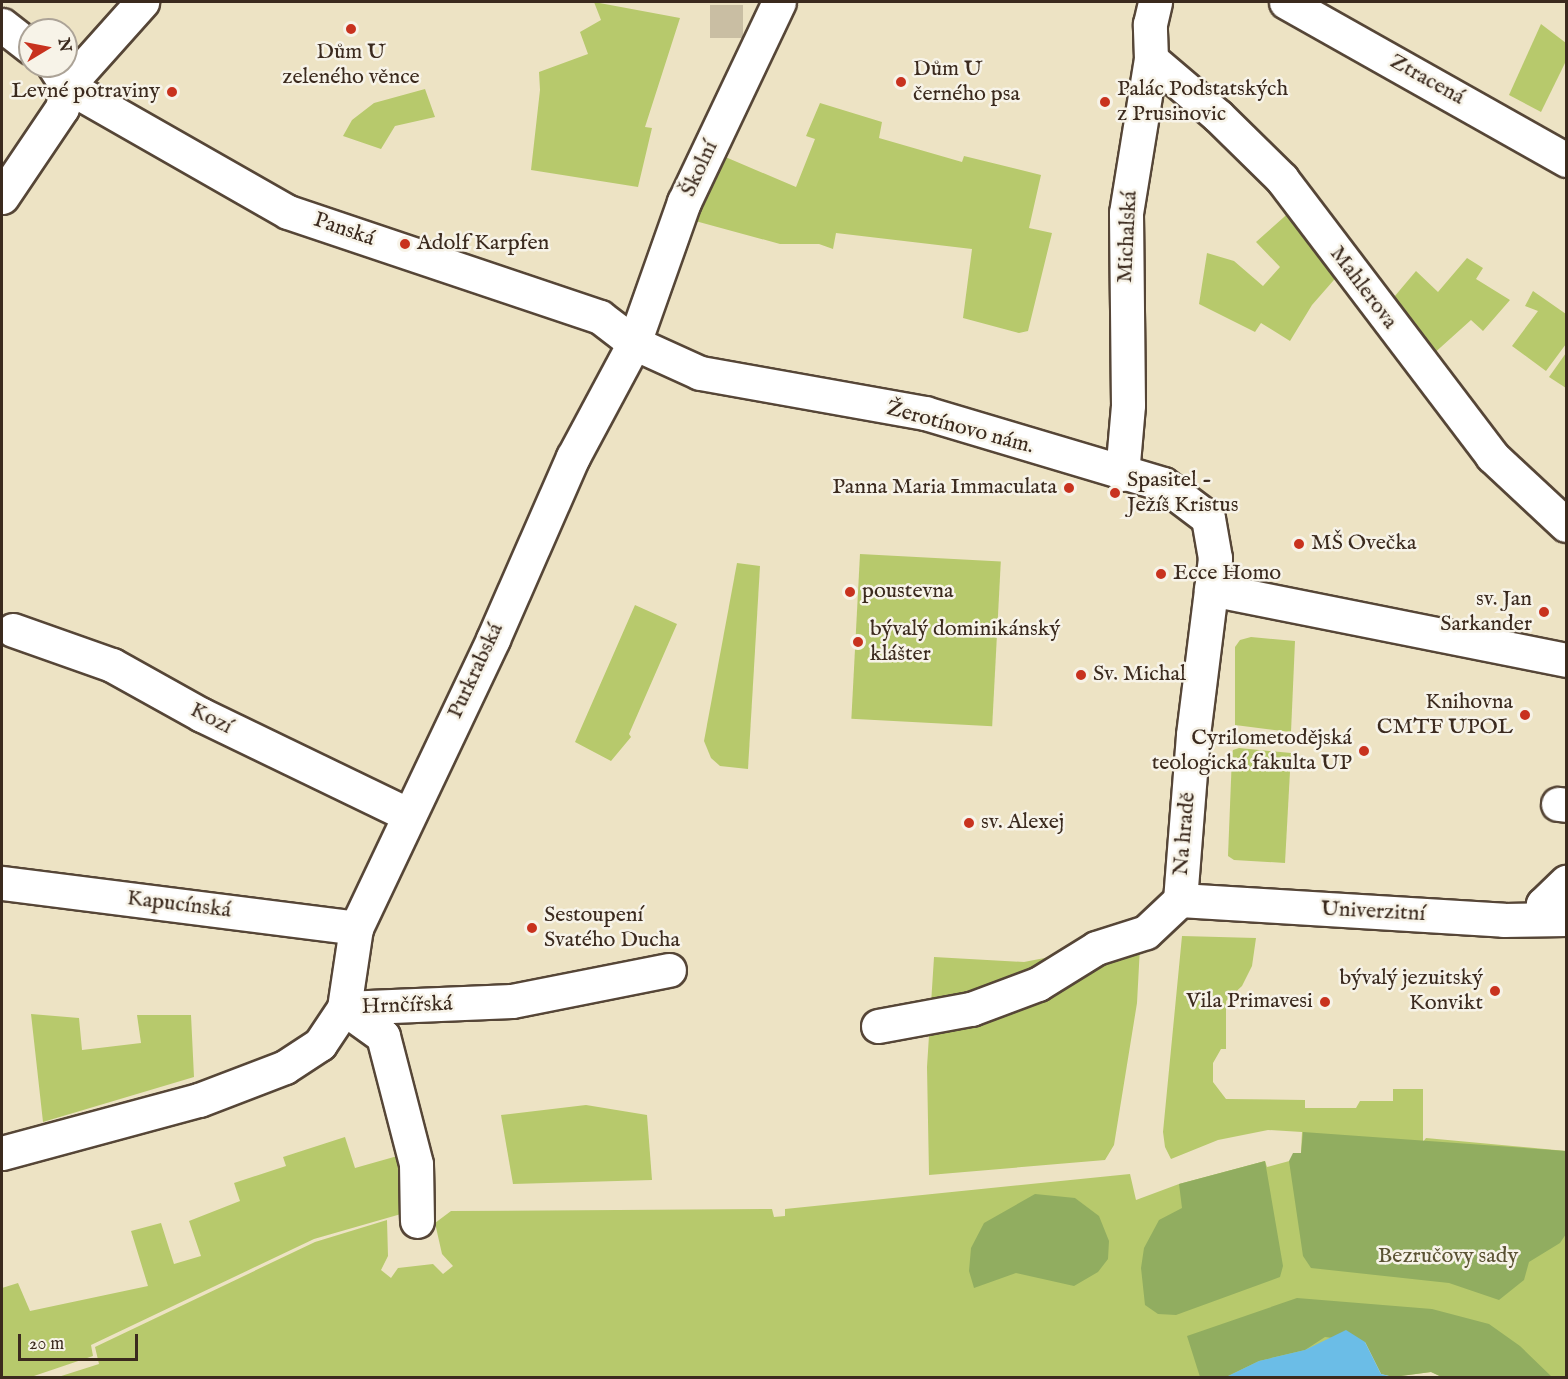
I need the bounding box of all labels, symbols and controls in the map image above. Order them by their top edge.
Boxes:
north arrow [18,18,78,78]
marker: Dům U zeleného věnce [344,22,358,36]
text: N [53,37,75,54]
place label: Dům U zeleného věnce [282,39,420,90]
street label: Ztracená [1385,49,1469,111]
place label: Dům U černého psa [913,56,1020,107]
marker: Dům U černého psa [894,75,908,89]
place label: Palác Podstatských z Prusinovic [1117,76,1288,128]
place label: Levné potraviny [11,79,160,105]
marker: Levné potraviny [165,85,179,99]
marker: Palác Podstatských z Prusinovic [1098,95,1112,109]
street label: Školní [676,137,724,201]
street label: Michalská [1112,190,1144,284]
street label: Panská [310,207,378,253]
place label: Adolf Karpfen [417,231,549,257]
marker: Adolf Karpfen [398,237,412,251]
street label: Mahlerova [1323,241,1403,335]
street label: Žerotínovo nám. [883,396,1037,460]
place label: Spasitel - Ježíš Kristus [1127,467,1238,518]
place label: Panna Maria Immaculata [832,475,1057,501]
marker: Panna Maria Immaculata [1062,481,1076,495]
marker: Spasitel - Ježíš Kristus [1108,486,1122,500]
place label: MŠ Ovečka [1311,531,1416,557]
marker: MŠ Ovečka [1292,537,1306,551]
place label: Ecce Homo [1173,561,1281,587]
marker: Ecce Homo [1154,567,1168,581]
place label: poustevna [862,579,953,605]
marker: poustevna [843,585,857,599]
place label: sv. Jan Sarkander [1440,586,1532,638]
marker: sv. Jan Sarkander [1537,605,1551,619]
place label: bývalý dominikánský klášter [870,616,1060,668]
street label: Purkrabská [442,619,510,723]
marker: bývalý dominikánský klášter [851,635,865,649]
place label: Sv. Michal [1093,662,1186,688]
marker: Sv. Michal [1074,668,1088,682]
place label: Knihovna CMTF UPOL [1377,689,1513,740]
street label: Kozí [186,697,236,741]
marker: Knihovna CMTF UPOL [1518,708,1532,722]
place label: Cyrilometodějská teologická fakulta UP [1152,725,1352,776]
marker: Cyrilometodějská teologická fakulta UP [1357,744,1371,758]
street label: Na hradě [1168,791,1202,877]
place label: sv. Alexej [981,810,1064,836]
marker: sv. Alexej [962,816,976,830]
street label: Kapucínská [125,886,233,924]
street label: Univerzitní [1320,896,1426,928]
place label: Sestoupení Svatého Ducha [544,902,680,954]
marker: Sestoupení Svatého Ducha [525,921,539,935]
place label: bývalý jezuitský Konvikt [1339,965,1483,1016]
marker: bývalý jezuitský Konvikt [1488,984,1502,998]
place label: Vila Primavesi [1186,989,1313,1015]
street label: Hrnčířská [361,991,453,1021]
marker: Vila Primavesi [1318,995,1332,1009]
park label: Bezručovy sady [1378,1244,1518,1270]
scale bar [21,1322,141,1360]
text: 20 m [29,1333,64,1356]

